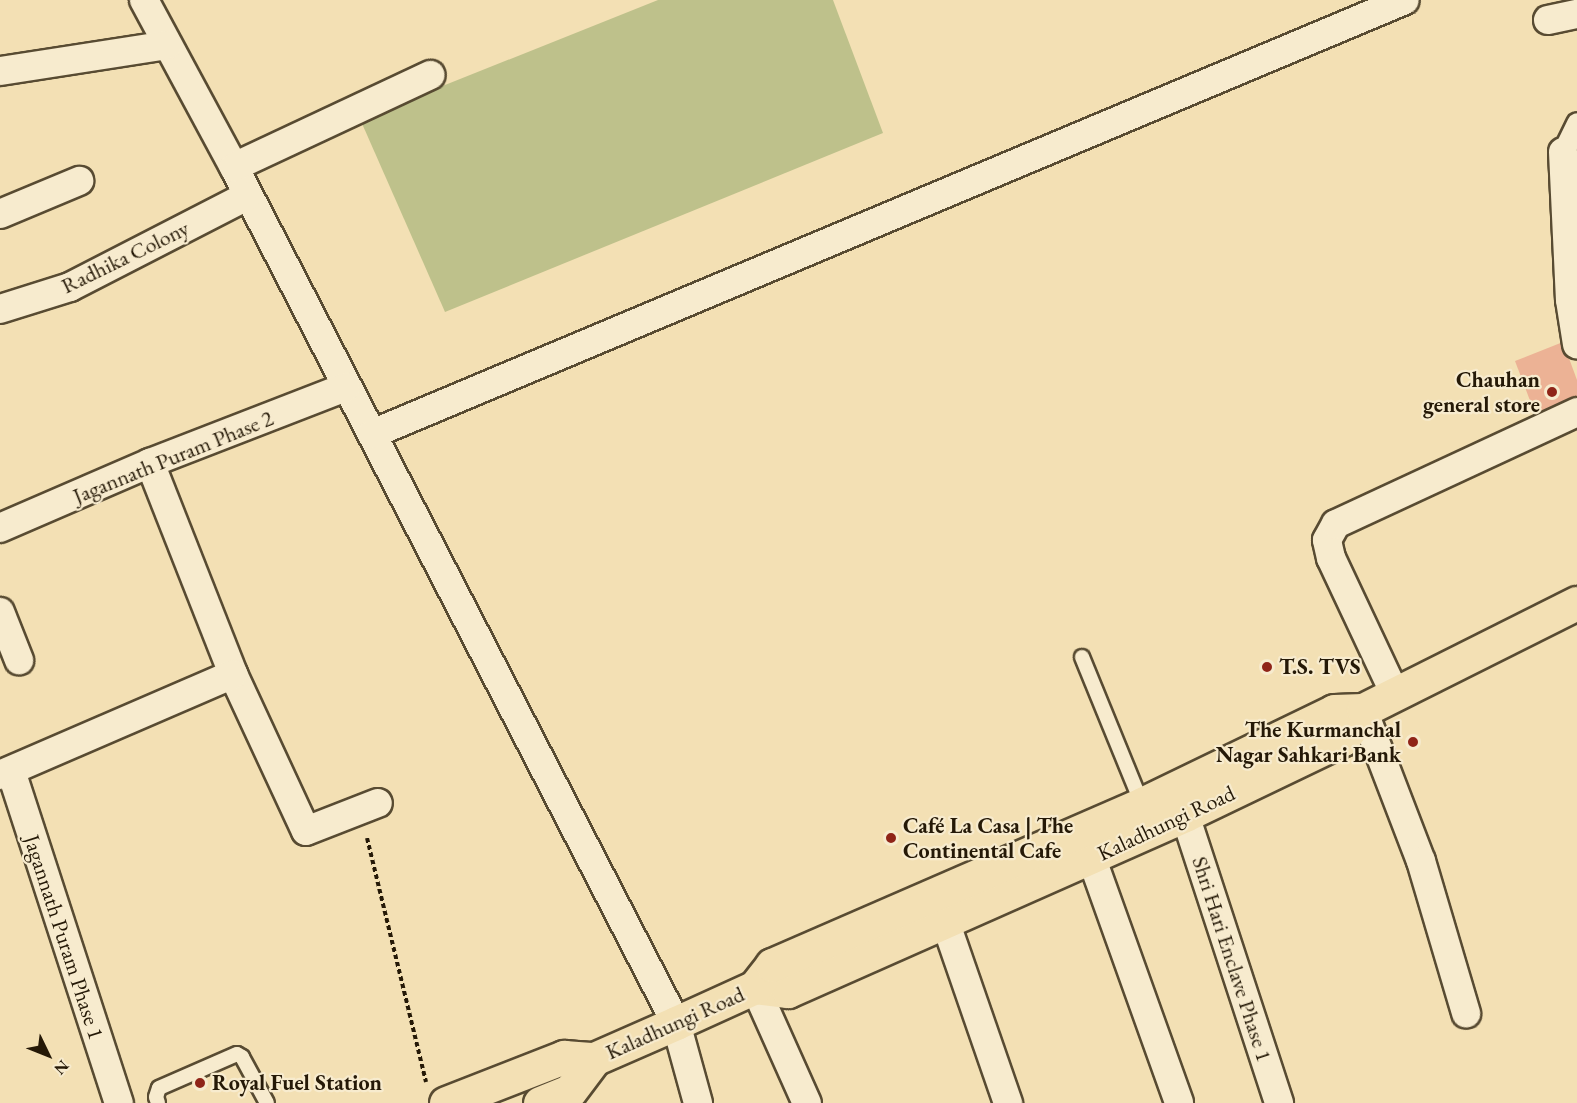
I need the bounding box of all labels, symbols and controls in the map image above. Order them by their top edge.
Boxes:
street label: Radhika Colony [57,215,193,299]
place label: Chauhan general store [1423,366,1540,418]
marker: Chauhan general store [1545,385,1559,399]
street label: Jagannath Puram Phase 2 [69,405,277,509]
place label: T.S. TVS [1279,654,1361,680]
marker: T.S. TVS [1260,660,1274,674]
place label: The Kurmanchal Nagar Sahkari Bank [1216,716,1401,768]
marker: The Kurmanchal Nagar Sahkari Bank [1406,735,1420,749]
street label: Kaladhungi Road [1093,780,1239,866]
place label: Café La Casa | The Continental Cafe [903,812,1073,864]
street label: Jagannath Puram Phase 1 [18,831,110,1043]
marker: Café La Casa | The Continental Cafe [884,831,898,845]
street label: Shri Hari Enclave Phase 1 [1186,853,1278,1065]
street label: Kaladhungi Road [602,981,748,1065]
north arrow [18,1025,78,1085]
text: N [49,1056,74,1080]
place label: Royal Fuel Station [212,1070,382,1096]
marker: Royal Fuel Station [193,1076,207,1090]

